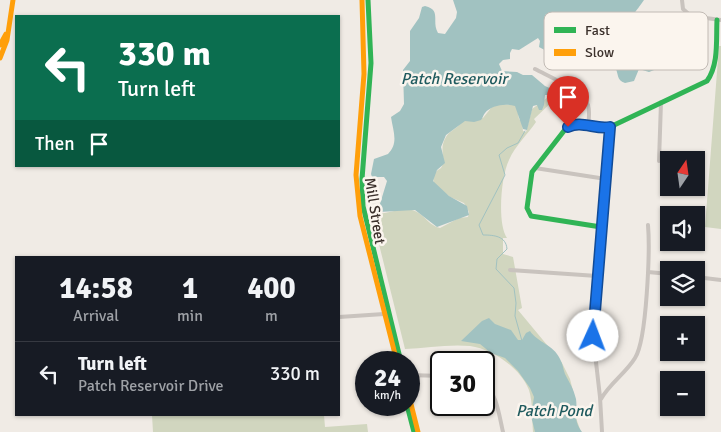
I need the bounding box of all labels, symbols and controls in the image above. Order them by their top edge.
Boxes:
legend [544,12,708,70]
text: Fast [585,22,610,39]
text: 330 m [118,32,211,75]
icon: left [35,35,100,100]
text: Slow [585,44,614,61]
water label: Patch Reservoir [401,69,509,89]
text: Turn left [118,75,196,102]
pin [547,76,589,127]
icon: arrive [554,83,582,111]
icon: arrive [85,130,113,158]
text: Then [35,132,75,156]
north arrow [660,151,705,196]
map controls [660,151,705,416]
street label: Mill Street [361,176,389,246]
button: sound [660,206,705,251]
button: layers [660,261,705,306]
text: 14:58 [59,270,133,307]
text: 1 [182,270,198,307]
text: 400 [247,270,296,307]
text: Arrival [73,306,119,326]
text: min [177,306,203,326]
text: m [265,306,278,326]
position arrow [566,309,618,361]
button: + [660,316,705,361]
speed limit sign: 30 [430,351,495,416]
text: Turn left [78,352,147,376]
icon: left [35,360,63,388]
text: 330 m [270,362,320,386]
text: 24 [374,362,401,393]
button: − [660,371,705,416]
text: Patch Reservoir Drive [78,376,224,396]
text: km/h [374,388,401,403]
water label: Patch Pond [516,401,595,421]

